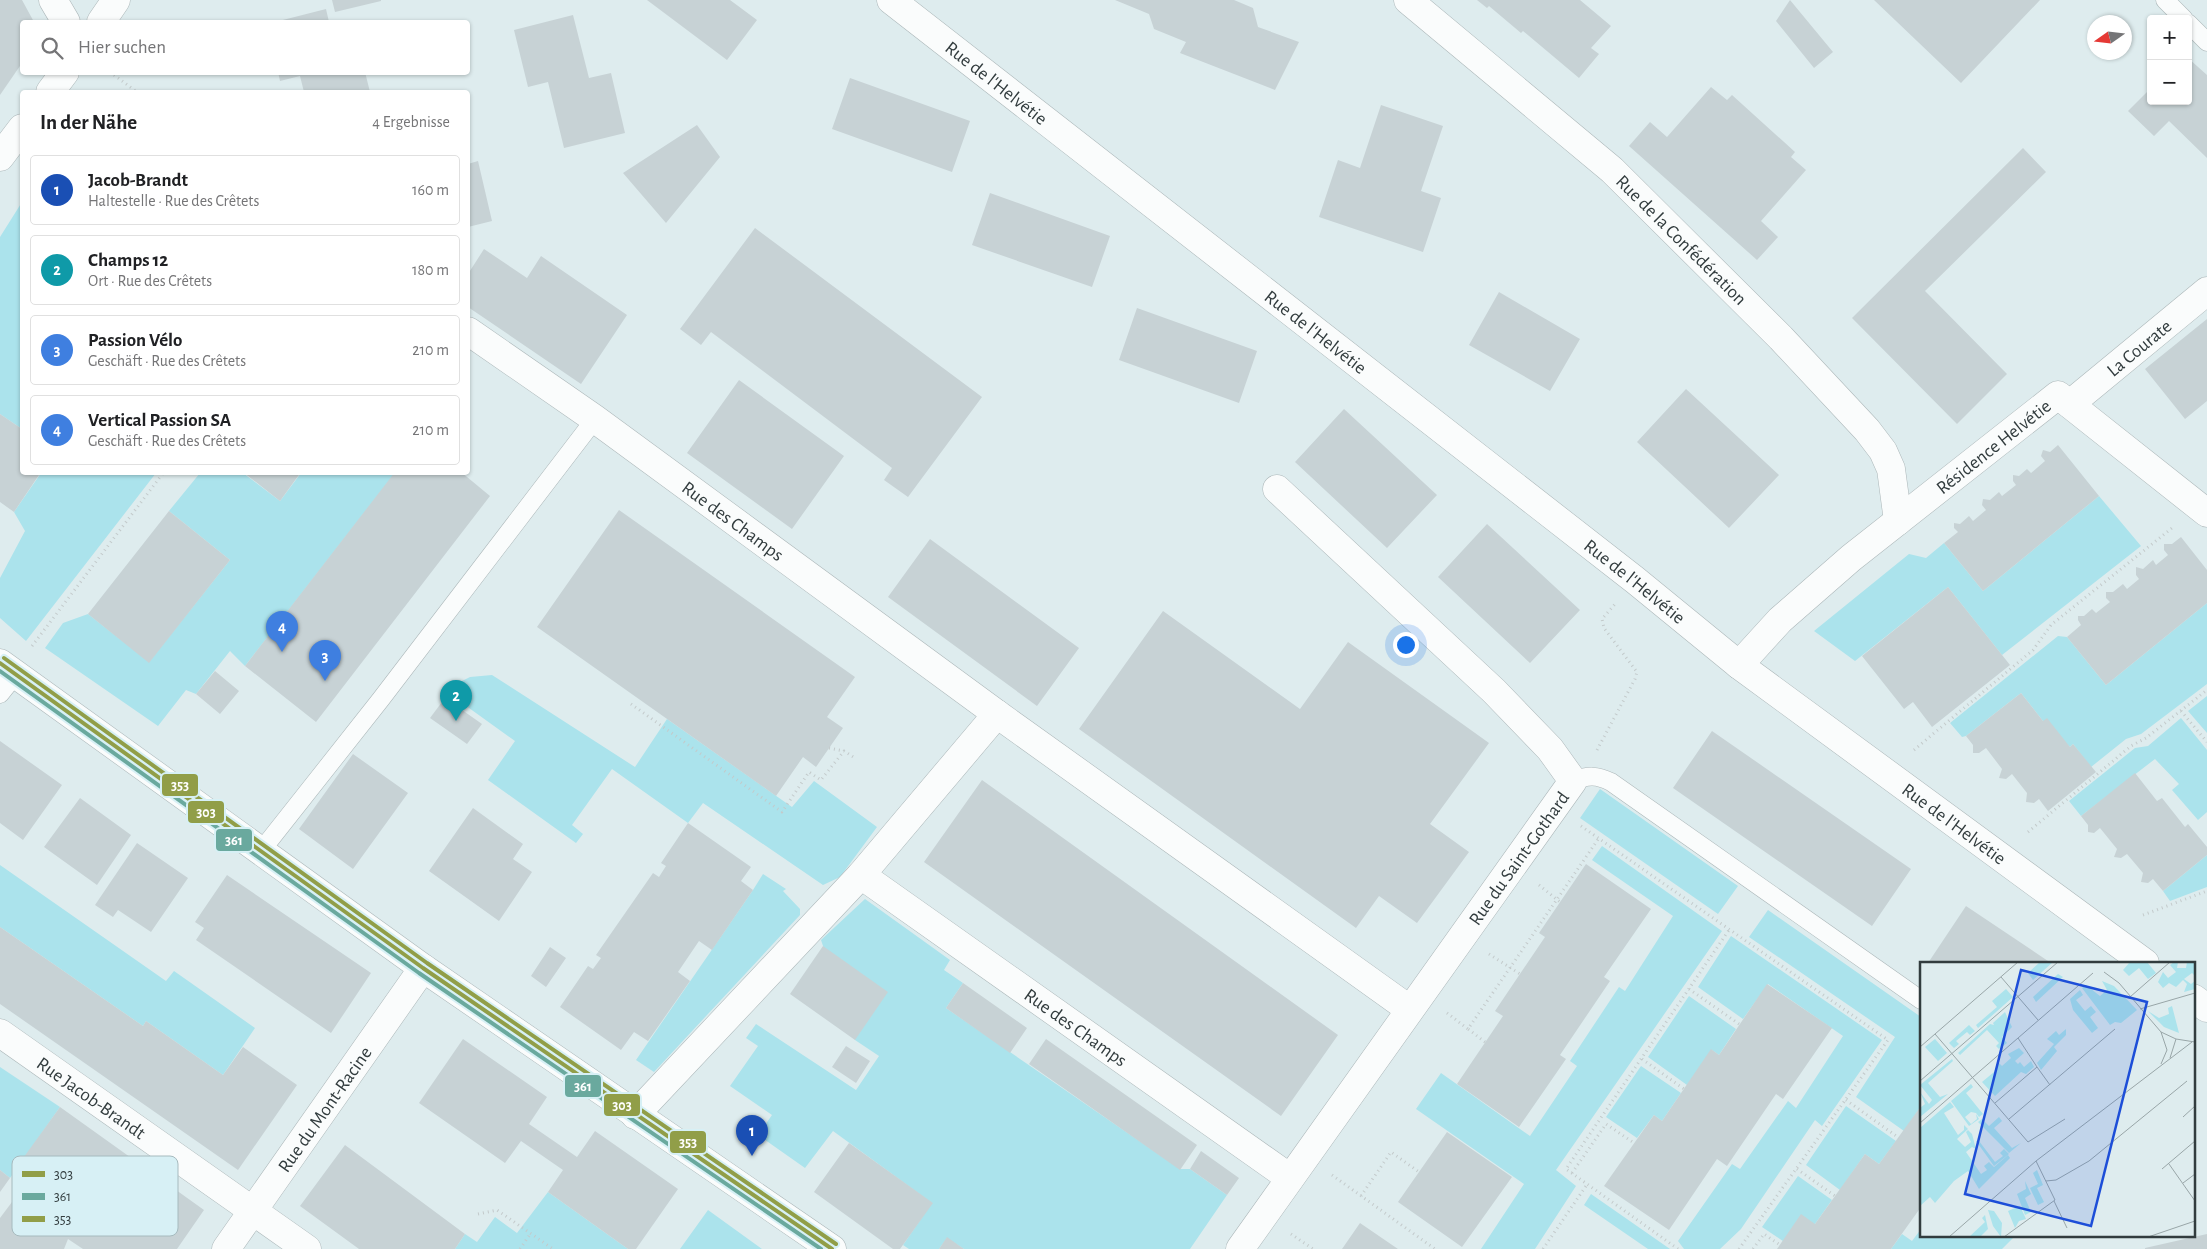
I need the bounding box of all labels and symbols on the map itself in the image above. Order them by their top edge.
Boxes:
north arrow [2087,15,2132,60]
street label: Rue de l'Helvétie [941,38,1050,129]
street label: Rue de la Confédération [1612,172,1750,309]
street label: Rue de l'Helvétie [1261,287,1370,378]
street label: La Courate [2104,317,2176,381]
street label: Résidence Helvétie [1933,397,2055,498]
street label: Rue des Champs [678,478,787,565]
street label: Rue de l'Helvétie [1580,536,1688,628]
pin: 4 [266,611,298,652]
your location [1393,632,1419,658]
pin: 3 [309,640,341,681]
pin: 2 [440,680,472,721]
line badge: 353 [161,773,199,797]
text: 353 [171,779,189,793]
street label: Rue de l'Helvétie [1898,780,2009,869]
street label: Rue du Saint-Gothard [1466,788,1573,929]
line badge: 303 [187,800,225,824]
text: 303 [196,806,216,820]
line badge: 361 [215,828,253,852]
text: 361 [225,834,243,848]
inset map [1920,962,2194,1236]
street label: Rue des Champs [1020,985,1130,1071]
street label: Rue du Mont-Racine [275,1044,376,1176]
street label: Rue Jacob-Brandt [33,1054,149,1143]
line badge: 361 [564,1074,602,1098]
text: 361 [574,1080,592,1094]
line badge: 303 [603,1093,641,1117]
text: 303 [612,1099,632,1113]
pin: 1 [736,1115,768,1156]
line badge: 353 [669,1130,707,1154]
text: 353 [679,1136,697,1150]
legend [12,1156,178,1236]
text: 303 [54,1168,73,1182]
text: 361 [54,1190,71,1204]
text: 353 [54,1213,72,1227]

